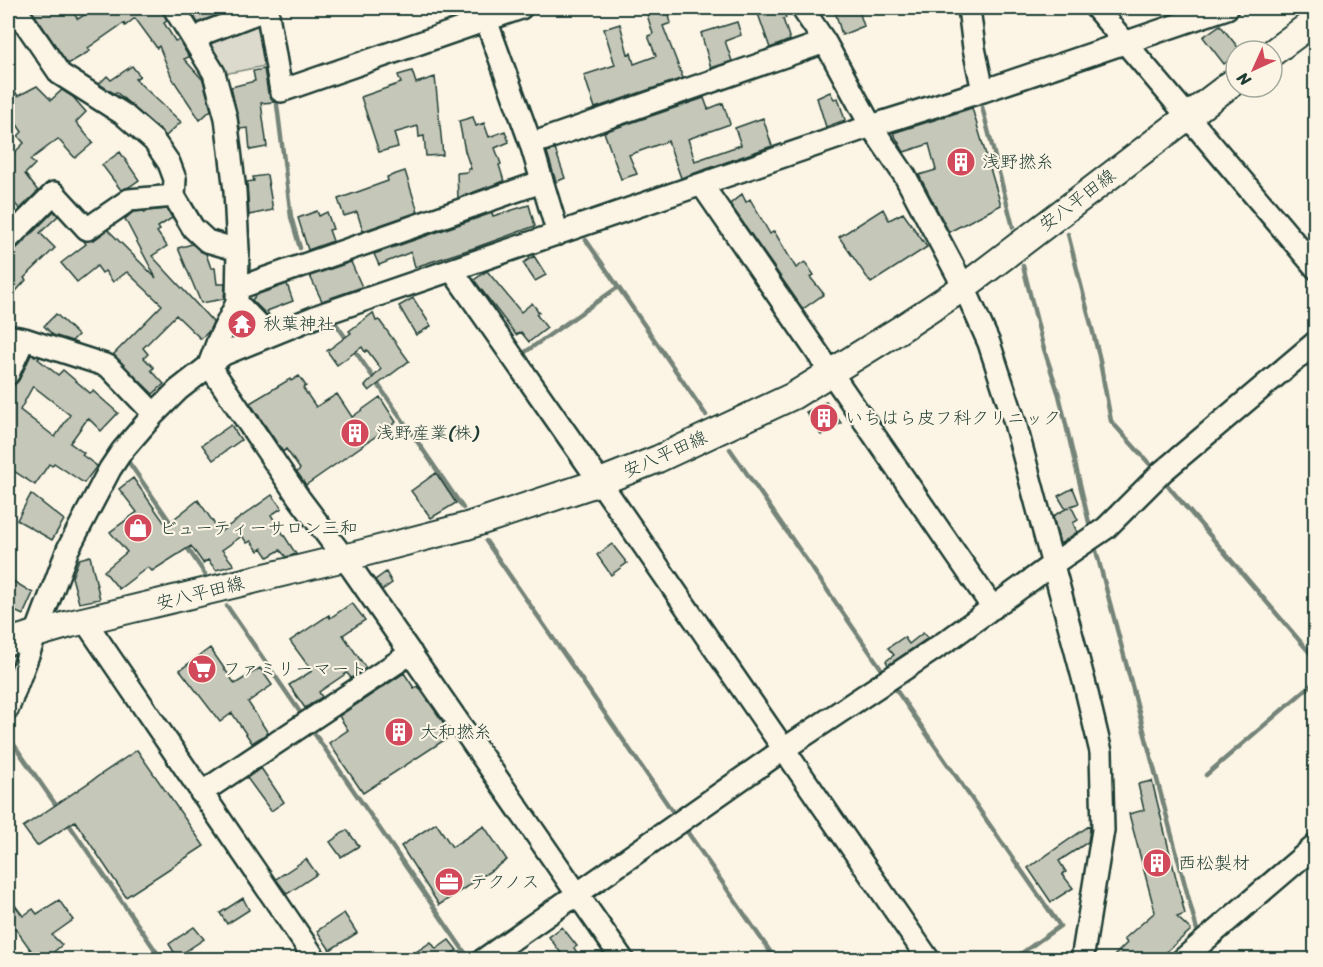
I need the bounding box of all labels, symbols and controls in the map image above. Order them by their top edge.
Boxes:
north arrow [1224,39,1284,99]
text: N [1229,64,1259,94]
building icon: 浅野撚糸 [945,146,977,178]
place label: 浅野撚糸 [982,146,1054,178]
street label: 安八平田線 [1031,160,1123,240]
temple icon: 秋葉神社 [226,308,258,340]
place label: 秋葉神社 [263,308,335,340]
building icon: いちはら皮フ科クリニック [808,402,840,434]
place label: いちはら皮フ科クリニック [845,402,1061,434]
building icon: 浅野産業(株) [339,417,371,449]
place label: 浅野産業(株) [376,417,480,449]
street label: 安八平田線 [617,421,713,487]
shop icon: ビューティーサロン三和 [122,512,154,544]
place label: ビューティーサロン三和 [159,512,358,544]
street label: 安八平田線 [152,567,248,619]
supermarket icon: ファミリーマート [186,653,218,685]
place label: ファミリーマート [223,653,367,685]
building icon: 大和撚糸 [383,716,415,748]
place label: 大和撚糸 [420,716,492,748]
building icon: 西松製材 [1141,847,1173,879]
place label: 西松製材 [1178,847,1250,879]
office icon: テクノス [433,866,465,898]
place label: テクノス [470,866,539,898]

